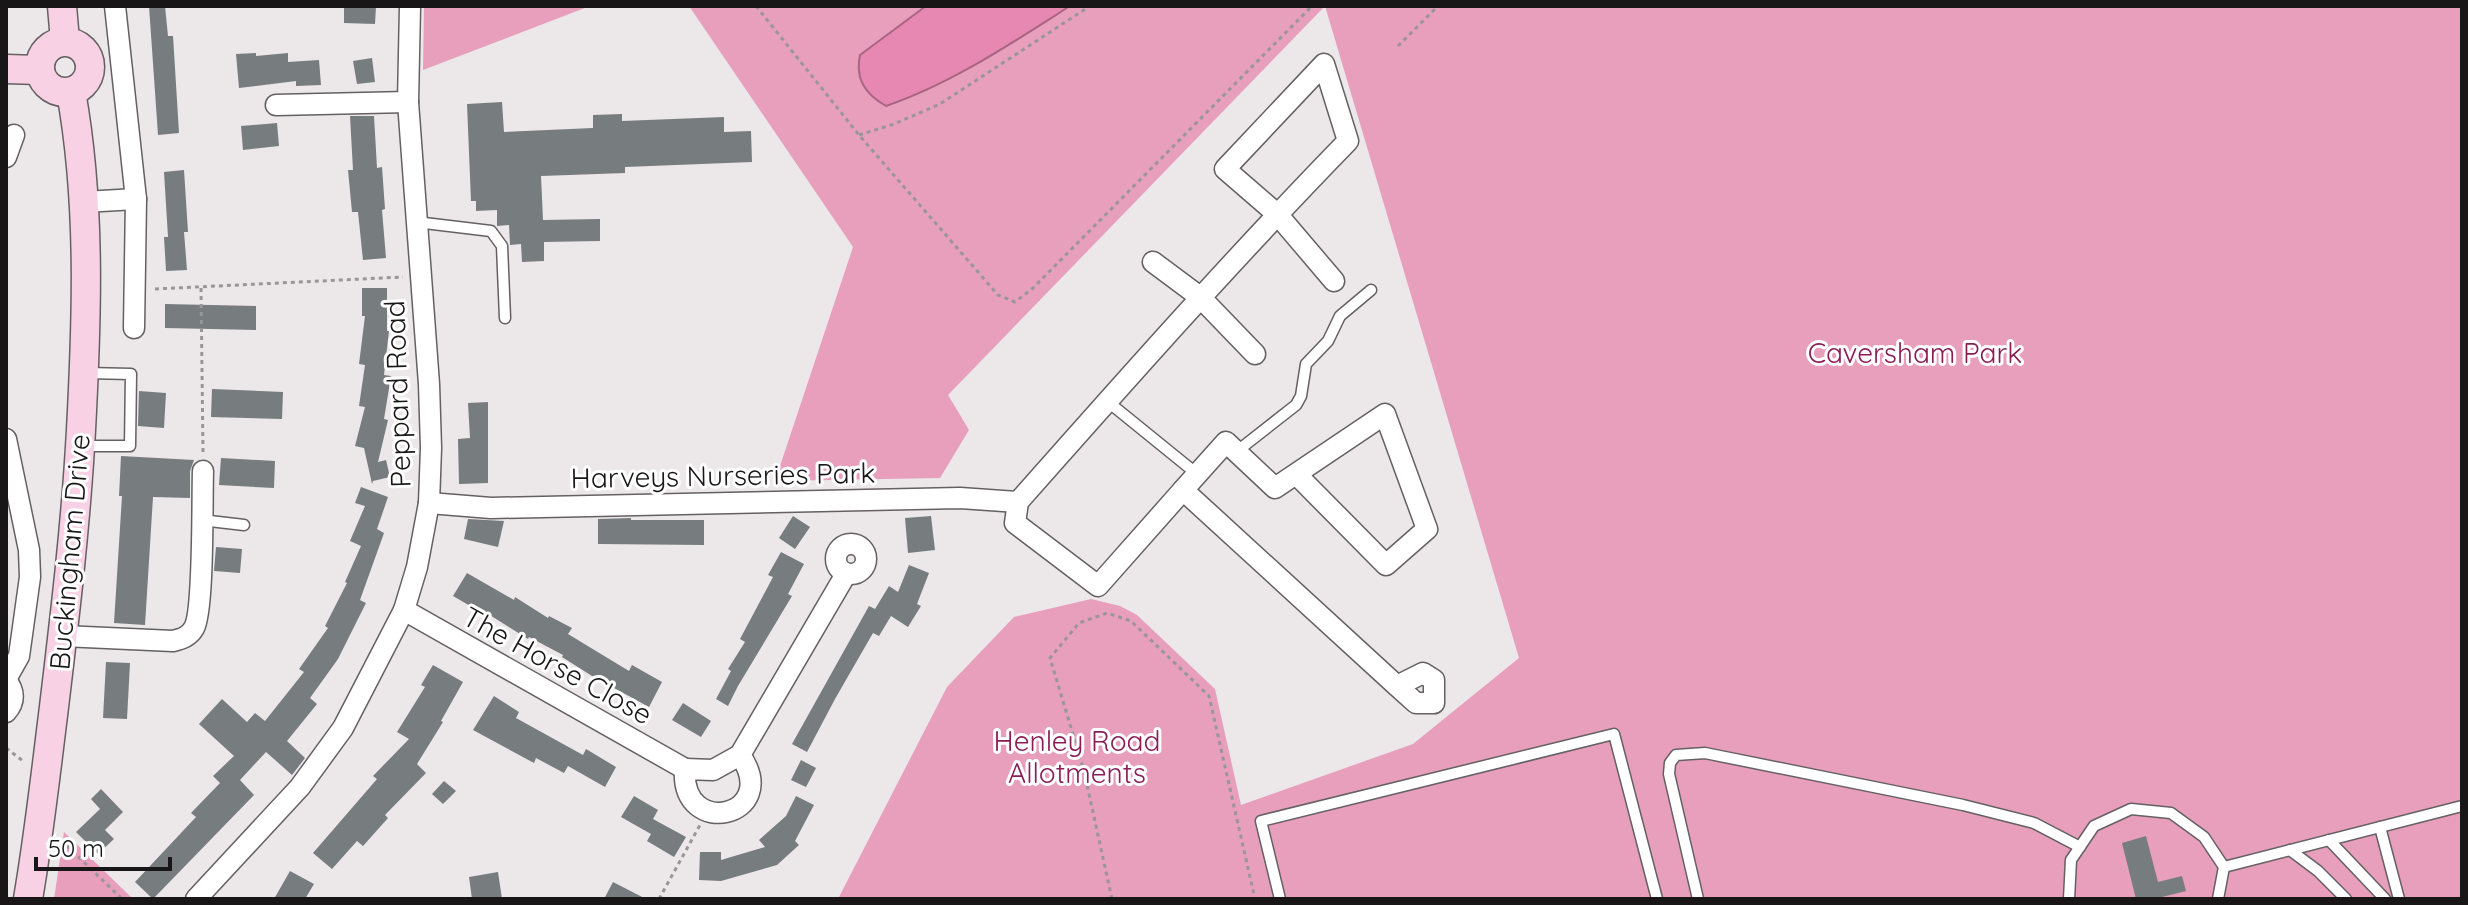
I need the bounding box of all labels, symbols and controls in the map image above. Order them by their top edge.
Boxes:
street label: Peppard Road [376,300,418,488]
park label: Caversham Park [1808,335,2022,370]
street label: Buckingham Drive [41,433,97,671]
street label: Harveys Nurseries Park [570,455,876,495]
street label: The Horse Close [457,599,659,731]
park label: Henley Road Allotments [993,723,1161,790]
scale bar [36,821,170,871]
text: 50 m [48,833,104,863]

